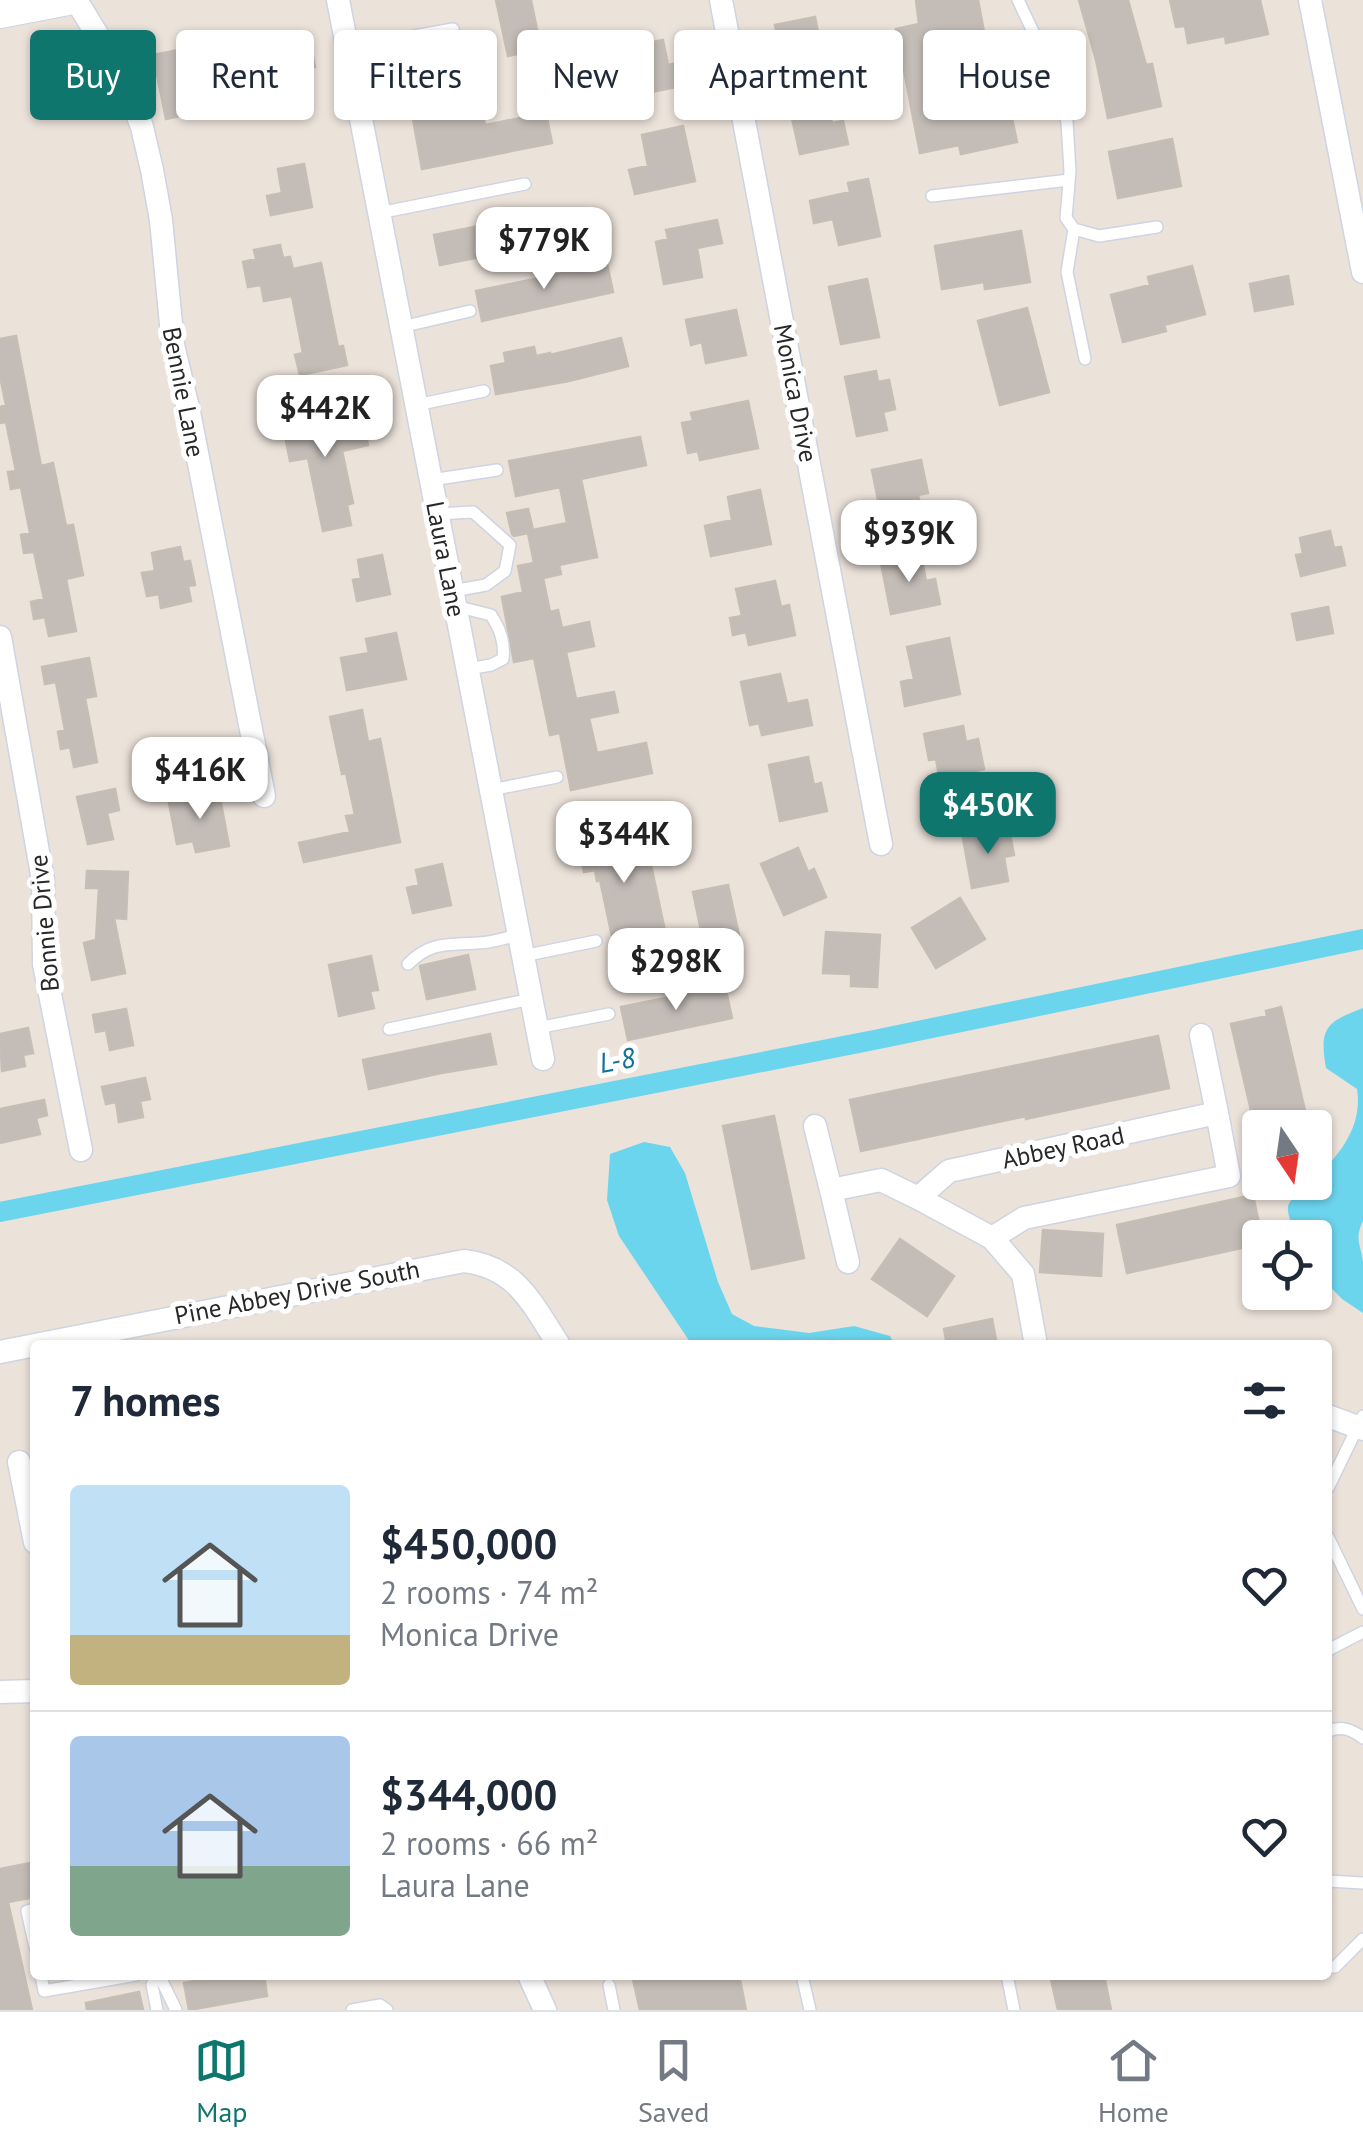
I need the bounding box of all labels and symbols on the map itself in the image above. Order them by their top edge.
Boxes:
pin: $779K [474,207,614,292]
street label: Monica Drive [767,321,825,465]
street label: Bennie Lane [156,324,212,460]
pin: $442K [255,375,395,460]
street label: Laura Lane [419,498,473,620]
pin: $939K [839,500,979,585]
pin: $416K [130,737,270,822]
pin: $450K [918,772,1058,857]
pin: $344K [554,801,694,886]
street label: Bonnie Drive [22,853,66,993]
pin: $298K [606,928,746,1013]
water label: L-8 [596,1038,638,1081]
north arrow [1242,1110,1332,1200]
street label: Abbey Road [999,1118,1127,1176]
street label: Pine Abbey Drive South [172,1253,422,1331]

